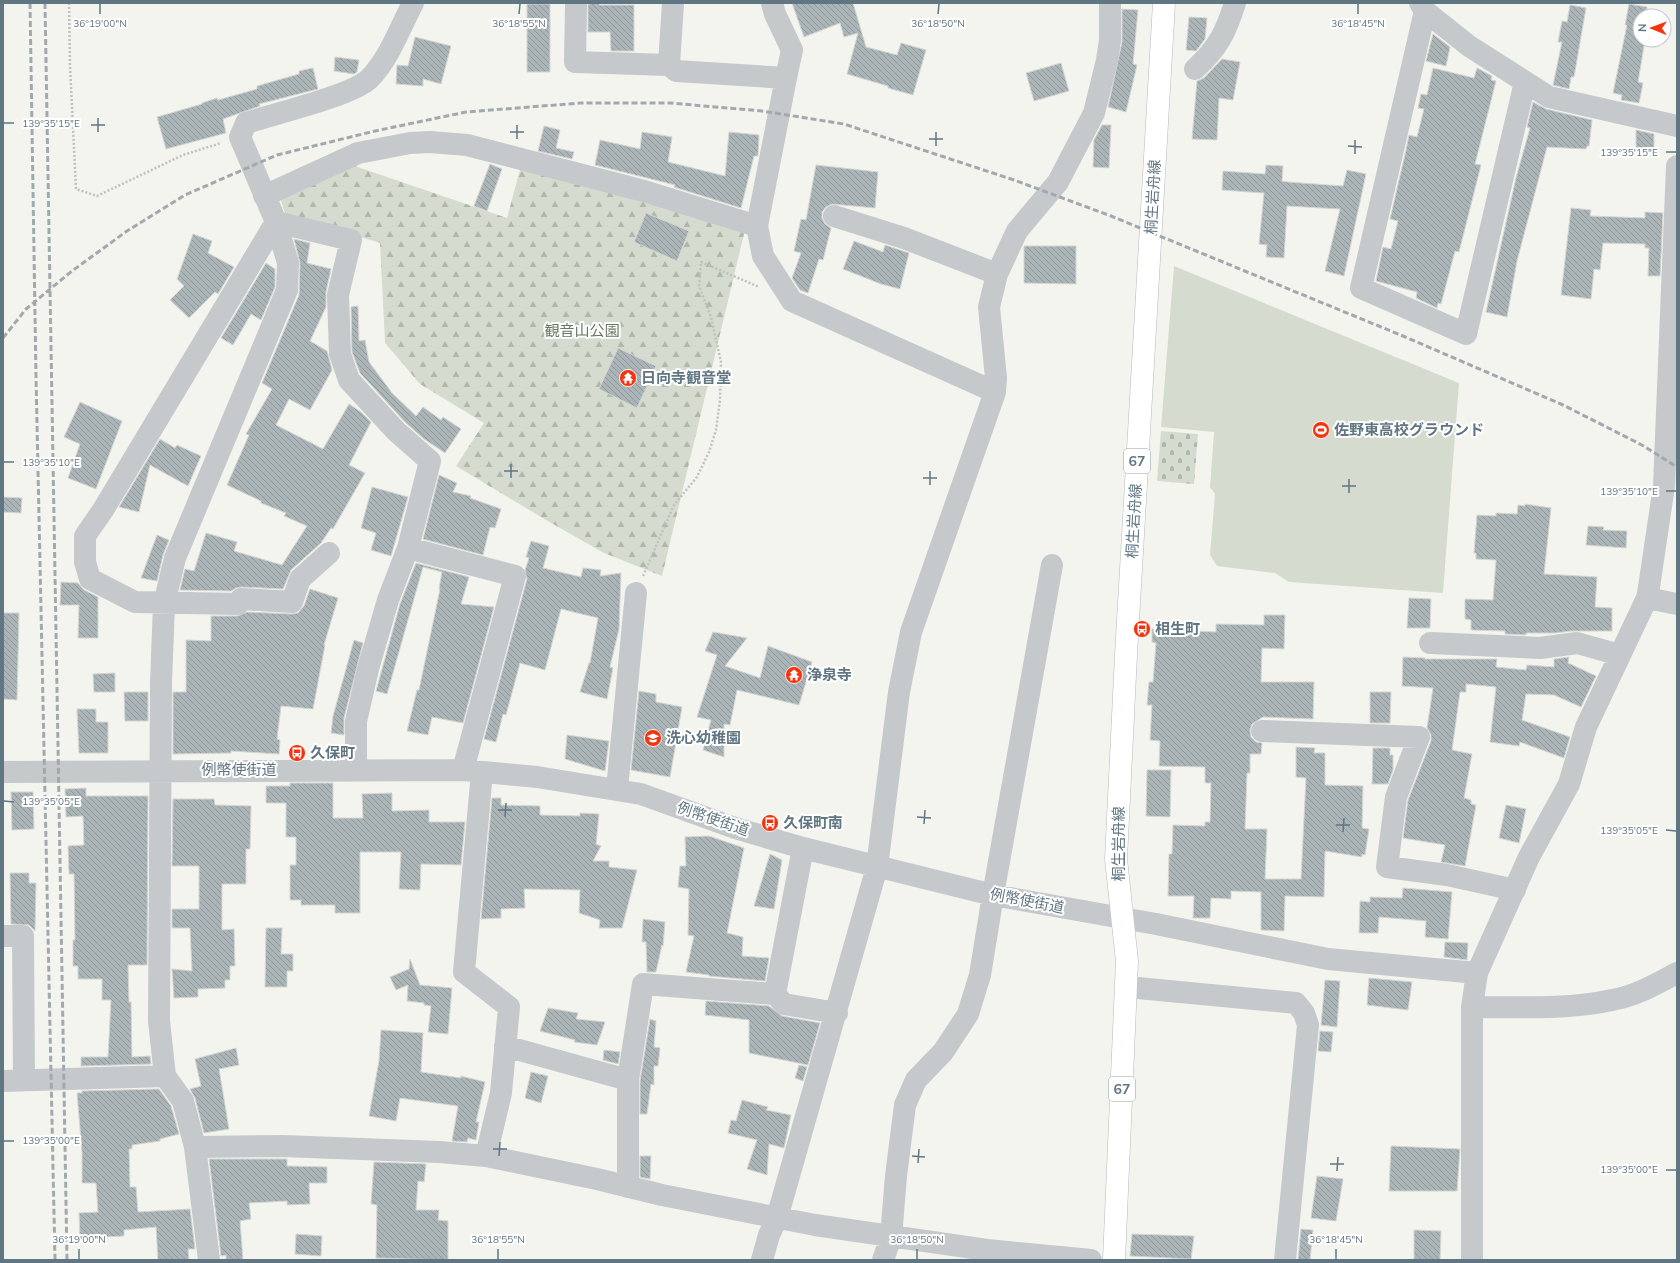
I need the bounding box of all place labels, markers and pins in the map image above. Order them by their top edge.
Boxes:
temple icon: 日向寺観音堂 [618,368,638,388]
place label: 日向寺観音堂 [641,368,731,387]
sports icon: 佐野東高校グラウンド [1311,420,1331,440]
place label: 佐野東高校グラウンド [1334,420,1484,439]
bus stop icon: 相生町 [1132,619,1152,639]
place label: 相生町 [1155,619,1200,638]
temple icon: 浄泉寺 [784,665,804,685]
place label: 浄泉寺 [807,665,852,684]
school or university icon: 洗心幼稚園 [643,728,663,748]
place label: 洗心幼稚園 [666,728,741,747]
bus stop icon: 久保町 [287,743,307,763]
place label: 久保町 [310,743,355,762]
bus stop icon: 久保町南 [760,813,780,833]
place label: 久保町南 [783,813,843,832]

